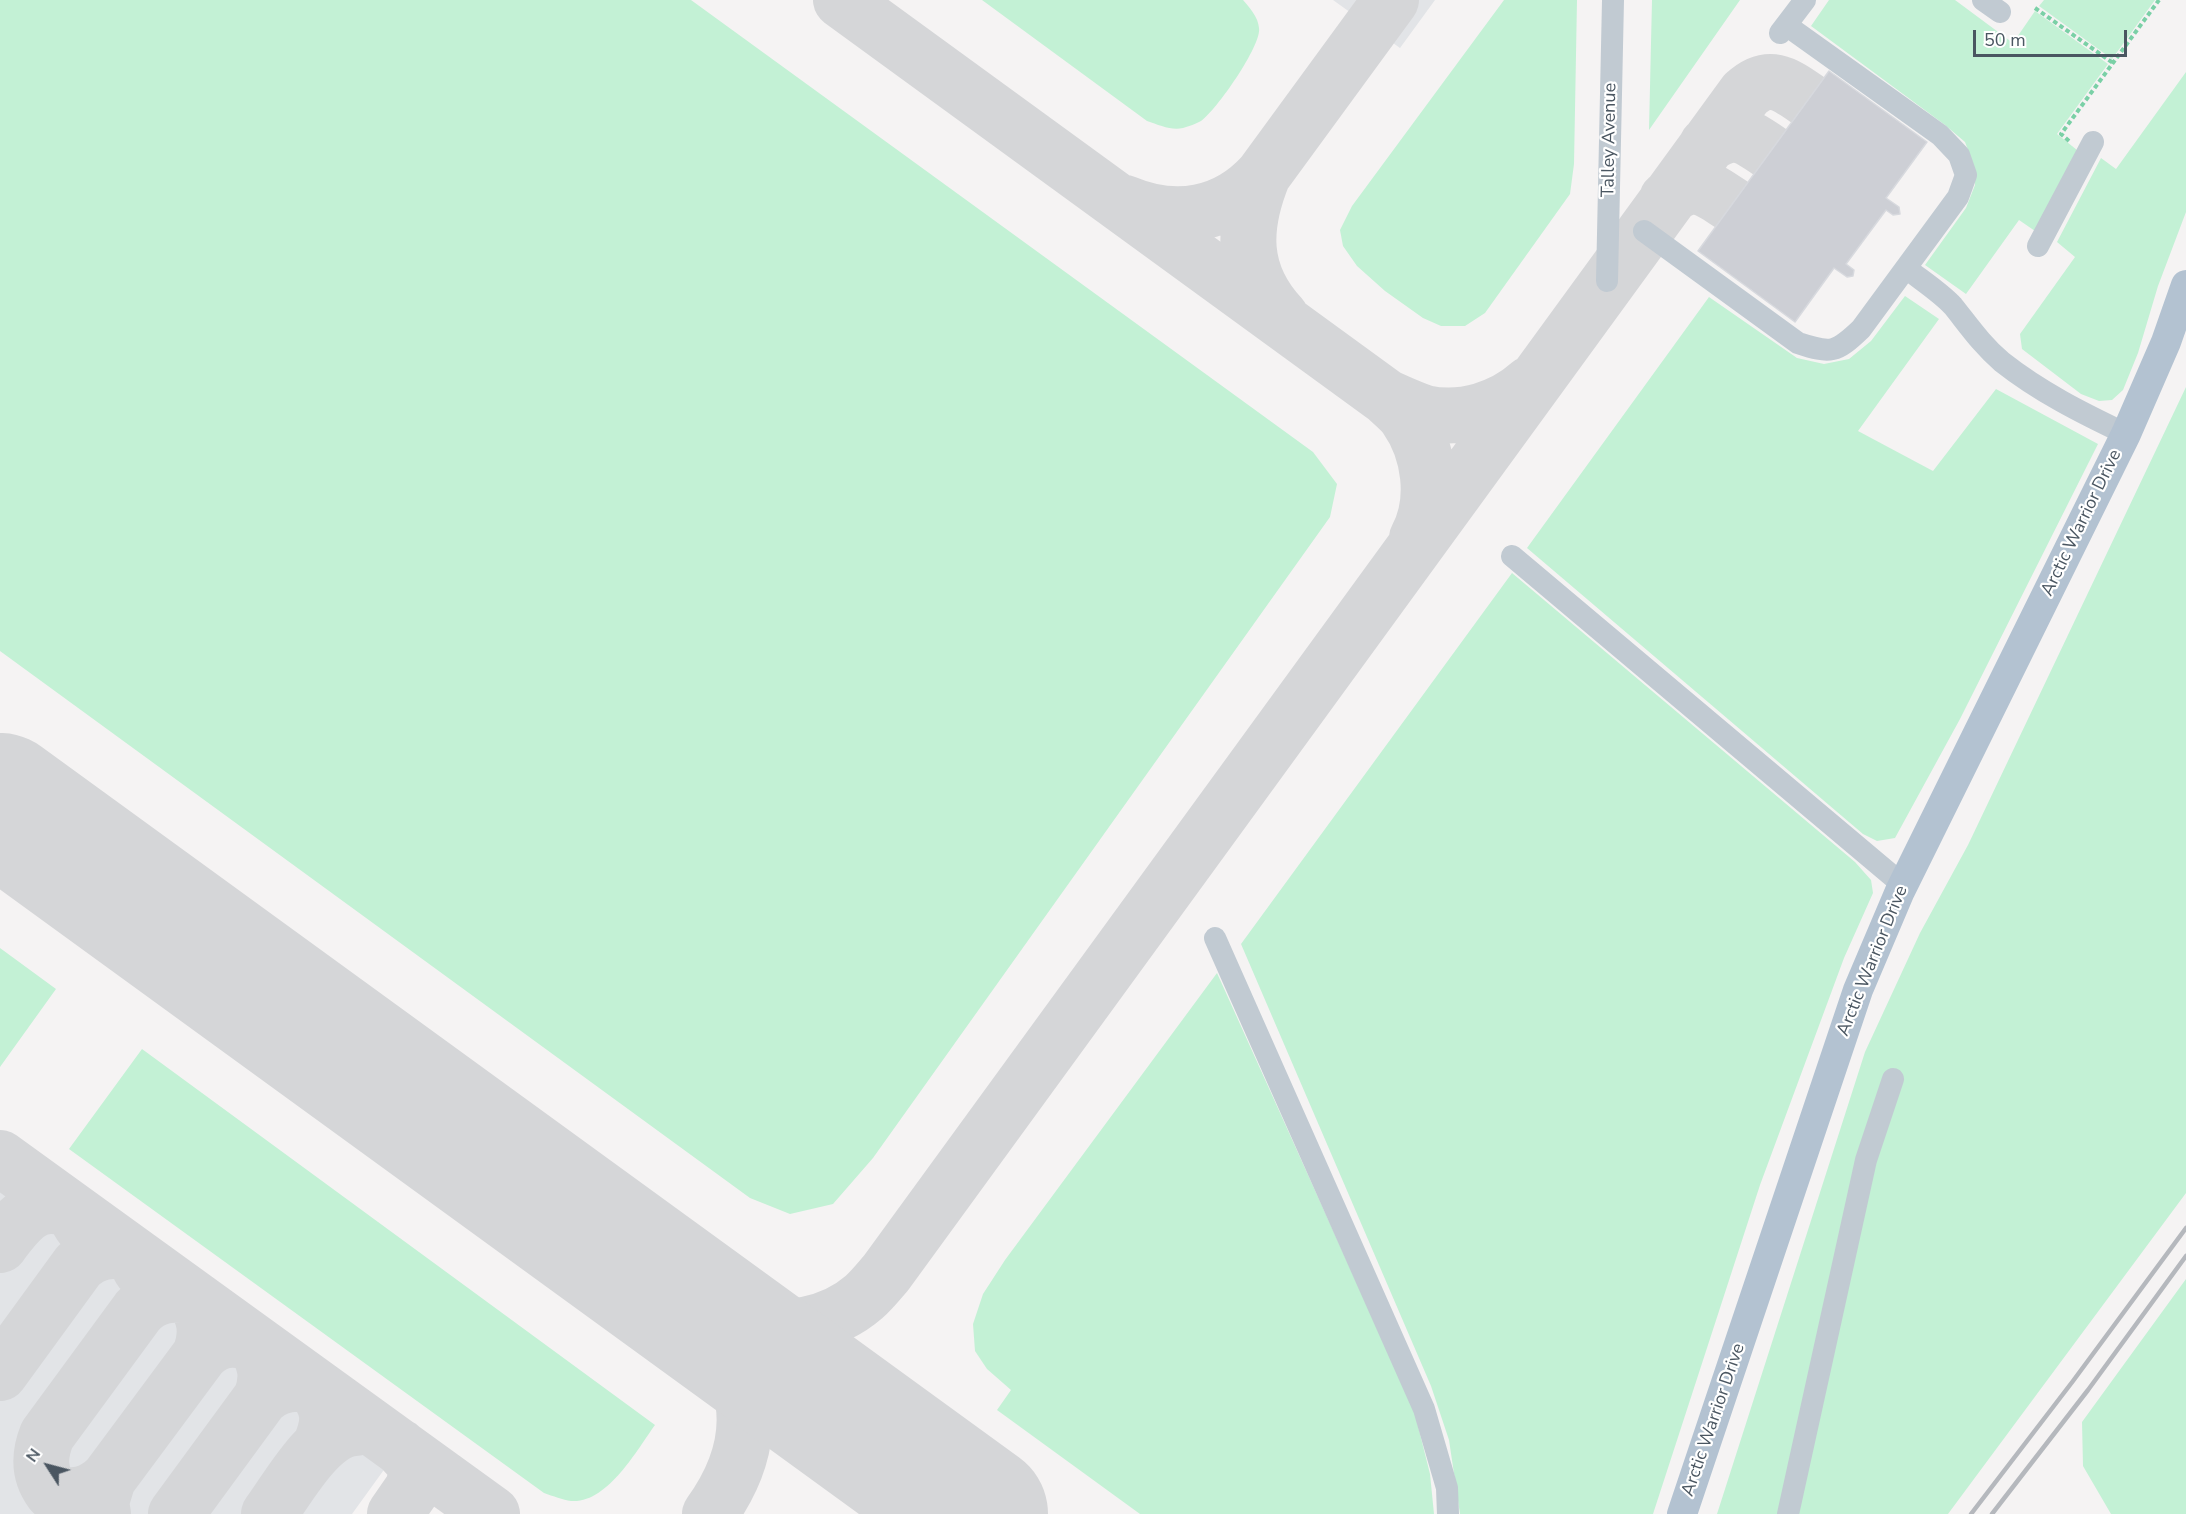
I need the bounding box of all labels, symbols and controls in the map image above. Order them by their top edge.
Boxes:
scale bar [1976,18,2130,56]
text: 50 m [1984,28,2026,52]
street label: Talley Avenue [1598,83,1622,197]
street label: Arctic Warrior Drive [2037,446,2127,600]
street label: Arctic Warrior Drive [1833,883,1913,1039]
street label: Arctic Warrior Drive [1678,1341,1750,1499]
north arrow [18,1436,78,1496]
text: N [21,1444,46,1467]

